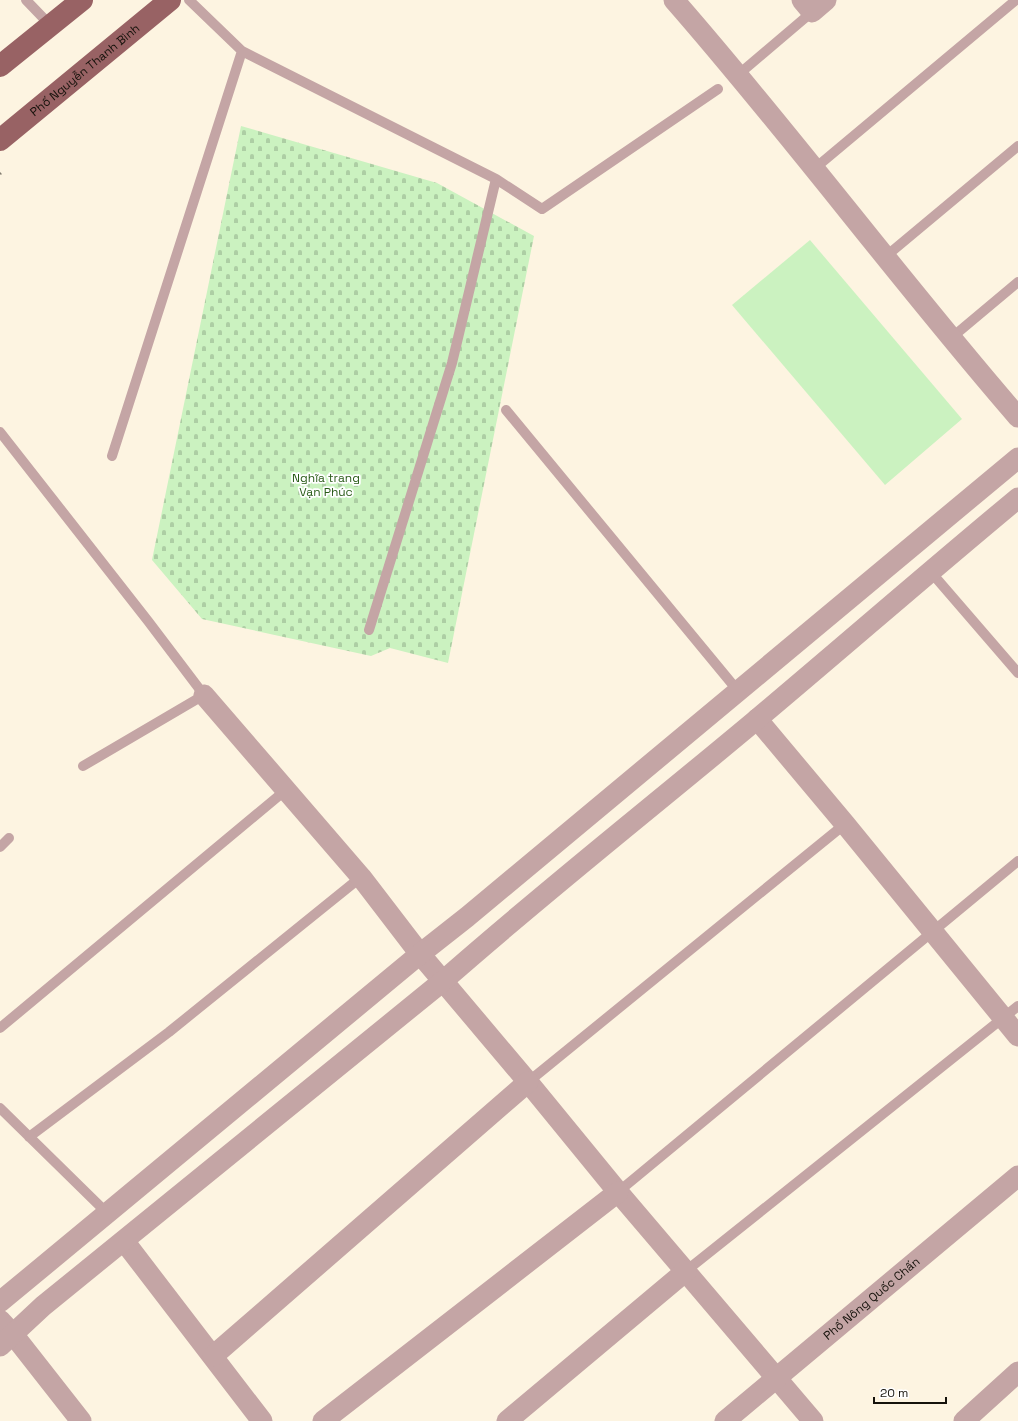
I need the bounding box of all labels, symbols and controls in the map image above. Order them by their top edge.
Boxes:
street label: Phố Nguyễn Thanh Bình [27,20,143,120]
park label: Nghĩa trang Vạn Phúc [292,470,360,500]
street label: Phố Nông Quốc Chấn [820,1254,923,1343]
scale bar [874,1379,946,1405]
text: 20 m [880,1385,908,1401]

